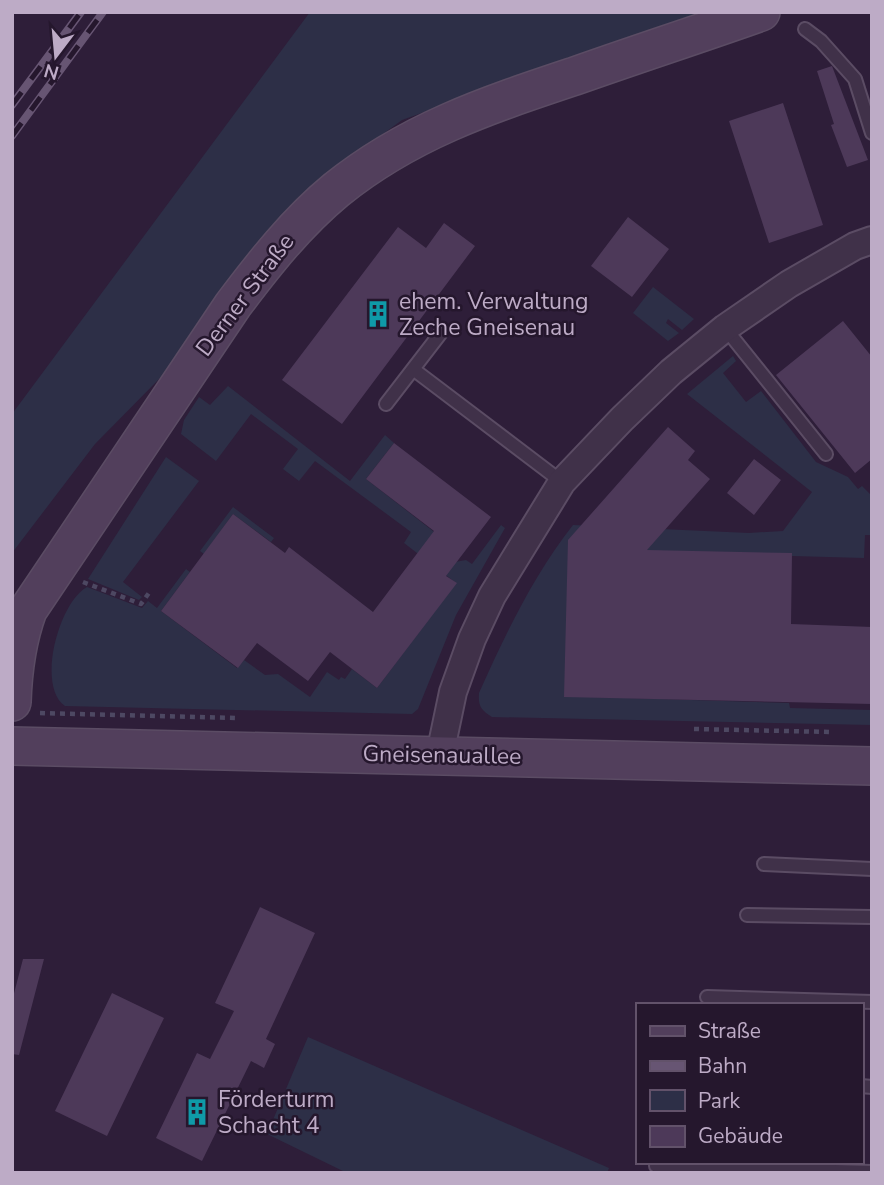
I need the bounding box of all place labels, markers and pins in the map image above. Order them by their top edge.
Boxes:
place label: ehem. Verwaltung Zeche Gneisenau [399,286,588,343]
building icon: ehem. Verwaltung Zeche Gneisenau [363,299,393,329]
place label: Förderturm Schacht 4 [218,1084,334,1141]
building icon: Förderturm Schacht 4 [182,1097,212,1127]

